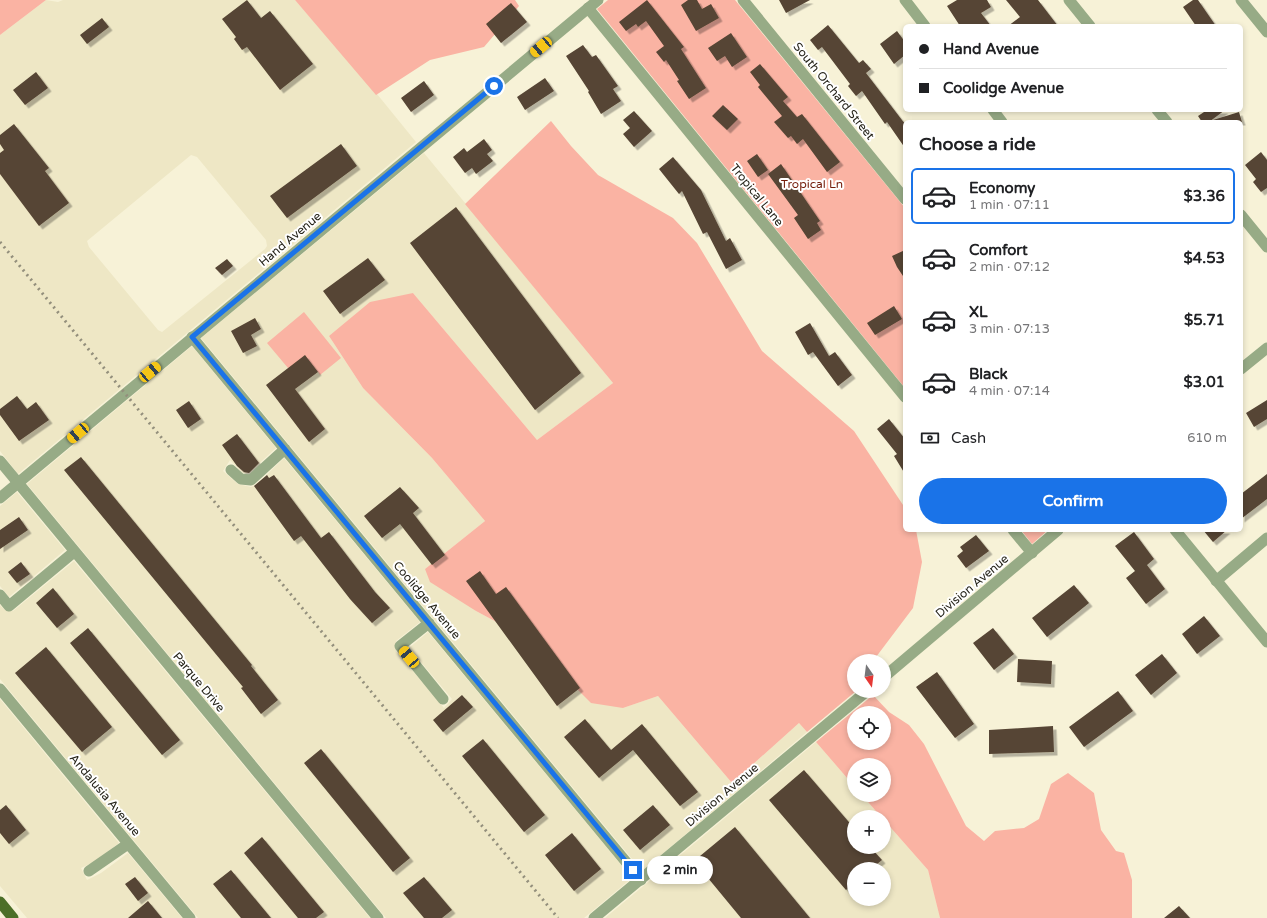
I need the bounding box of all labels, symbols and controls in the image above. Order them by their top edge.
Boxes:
car [528,35,554,59]
street label: South Orchard Street [791,40,878,143]
text: Hand Avenue [943,40,1039,58]
route start [485,77,503,95]
text: Coolidge Avenue [943,79,1064,97]
text: Choose a ride [919,133,1036,155]
street label: Tropical Lane [728,161,786,229]
park label: Tropical Ln [781,177,843,191]
icon: car [921,178,957,214]
text: Economy [969,179,1035,197]
text: $3.36 [1184,187,1225,205]
text: 1 min · 07:11 [969,197,1050,213]
street label: Hand Avenue [256,209,324,269]
icon: car [921,240,957,276]
text: Comfort [969,241,1028,259]
text: $4.53 [1184,249,1225,267]
text: 2 min · 07:12 [969,259,1050,275]
icon: car [921,302,957,338]
text: XL [969,303,988,321]
text: $5.71 [1184,311,1225,329]
text: 3 min · 07:13 [969,321,1050,337]
car [137,360,163,384]
icon: car [921,364,957,400]
text: Black [969,365,1008,383]
text: $3.01 [1184,373,1225,391]
text: 4 min · 07:14 [969,383,1050,399]
car [65,421,91,445]
icon: cash [919,427,941,449]
text: Cash [951,429,986,447]
text: 610 m [1187,430,1227,446]
button: Confirm [919,478,1227,524]
street label: Division Avenue [933,551,1011,620]
street label: Coolidge Avenue [391,558,464,642]
car [397,644,421,670]
street label: Parque Drive [170,649,228,715]
north arrow [847,654,891,698]
map controls [847,654,891,906]
button: locate [847,706,891,750]
street label: Andalusia Avenue [67,751,143,839]
button: layers [847,758,891,802]
street label: Division Avenue [683,760,761,829]
button: + [847,810,891,854]
callout: 2 min [647,856,713,884]
route end [624,861,642,879]
text: 2 min [663,862,697,878]
button: − [847,862,891,906]

